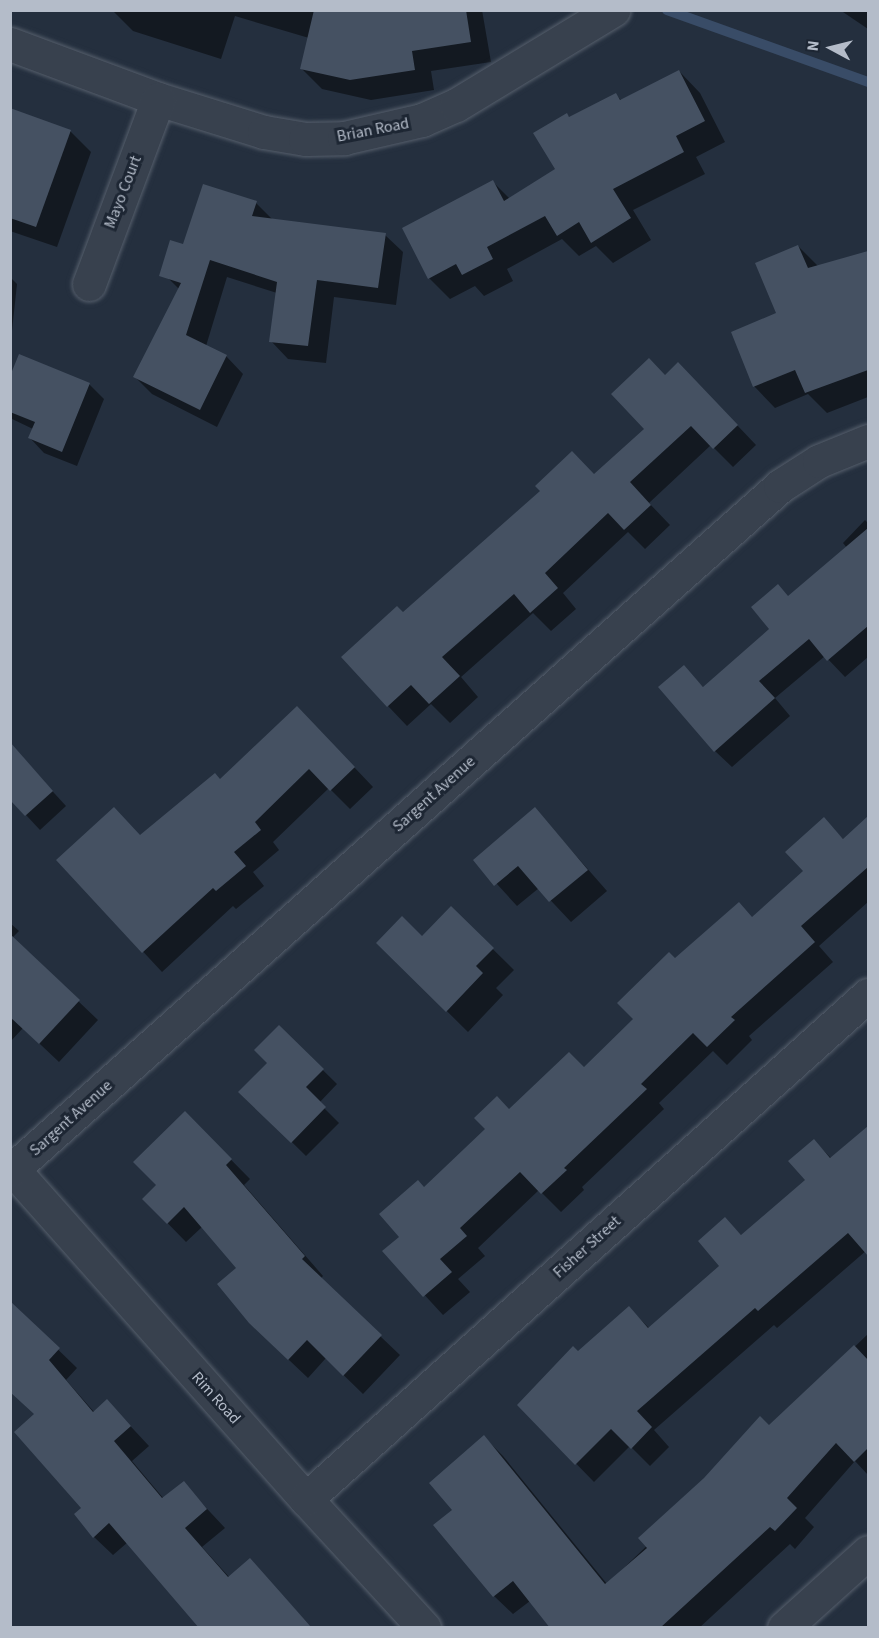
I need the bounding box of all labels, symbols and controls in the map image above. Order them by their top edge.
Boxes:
north arrow [801,18,861,78]
text: N [802,39,825,52]
street label: Brian Road [335,114,411,146]
street label: Mayo Court [100,153,146,231]
street label: Sargent Avenue [389,752,479,836]
street label: Sargent Avenue [26,1076,116,1160]
street label: Fisher Street [549,1212,625,1282]
street label: Rim Road [188,1368,244,1428]

